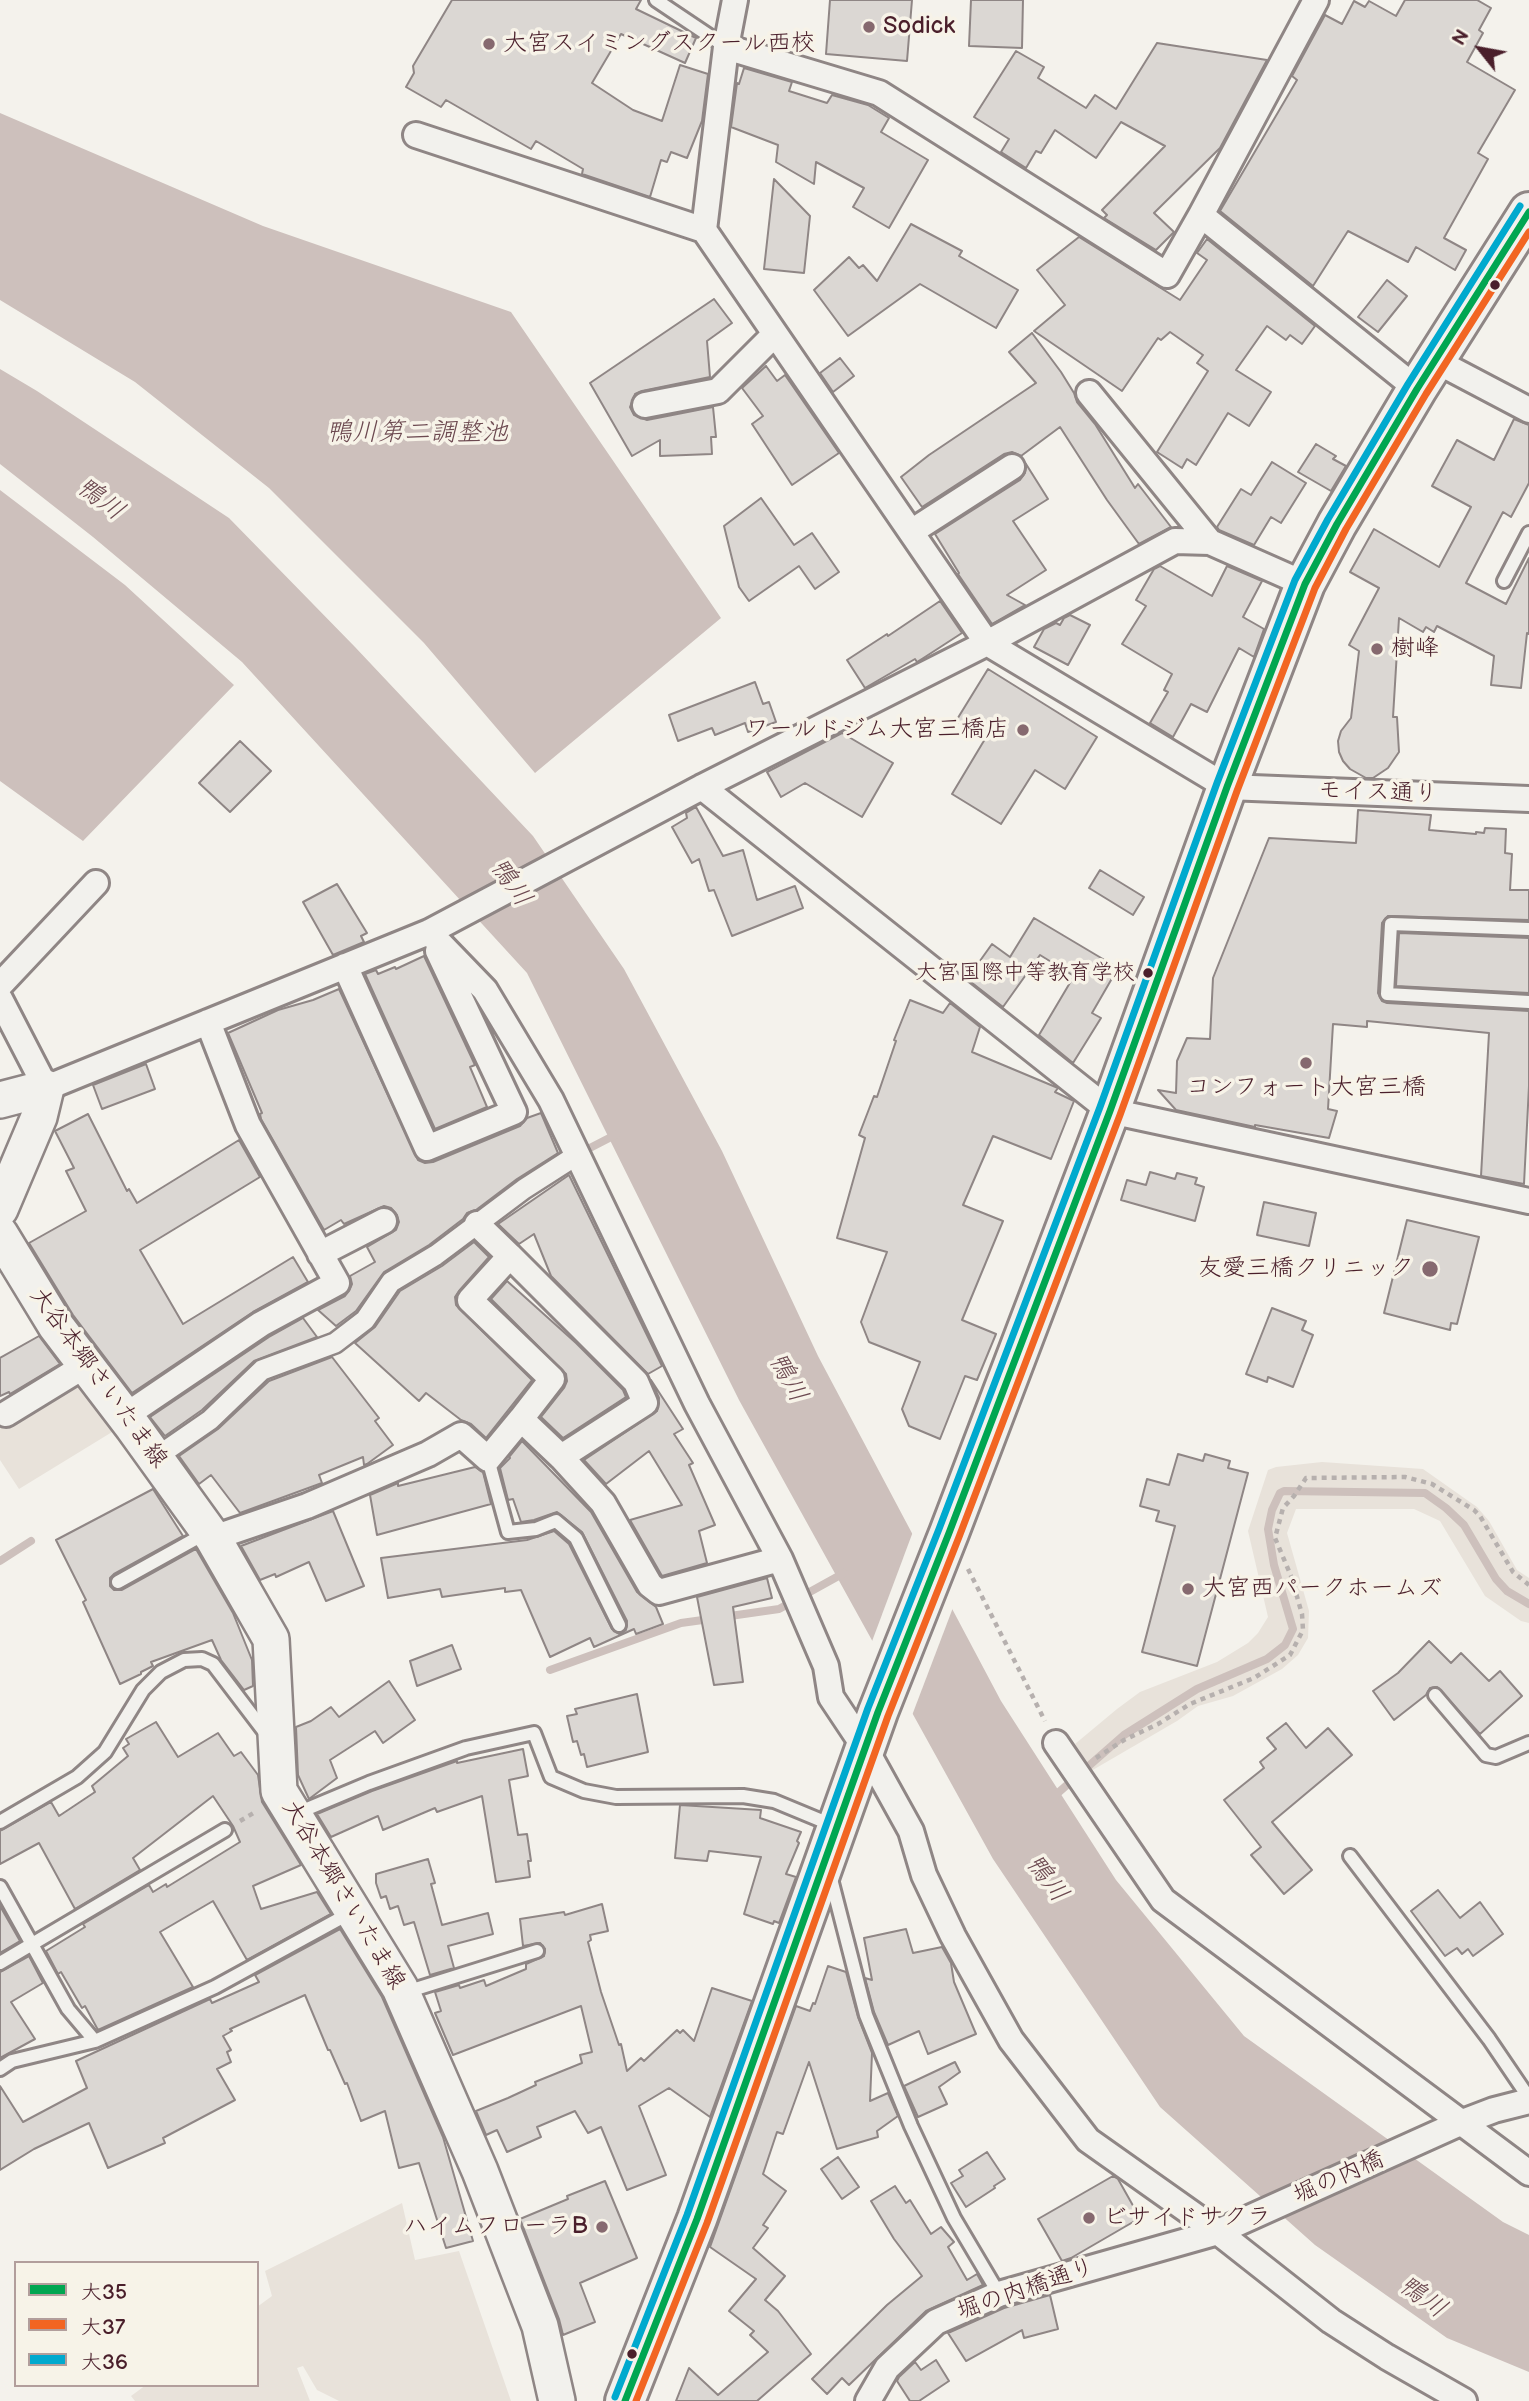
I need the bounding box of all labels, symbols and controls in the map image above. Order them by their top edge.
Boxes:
place label: Sodick [883,13,955,41]
north arrow [1445,14,1515,84]
marker: Sodick [861,19,877,35]
text: N [1448,26,1475,50]
place label: 大宮スイミングスクール西校 [503,30,815,58]
marker: 大宮スイミングスクール西校 [481,36,497,52]
unlabelled marker [1488,278,1502,292]
water label: 鴨川第二調整池 [326,417,508,449]
water label: 鴨川 [70,472,130,528]
place label: 樹峰 [1391,635,1439,663]
marker: 樹峰 [1369,641,1385,657]
place label: ワールドジム大宮三橋店 [745,716,1009,744]
marker: ワールドジム大宮三橋店 [1015,722,1031,738]
street label: モイス通り [1318,777,1438,809]
water label: 鴨川 [482,853,538,913]
place label: 大宮国際中等教育学校 [915,960,1135,986]
marker: 大宮国際中等教育学校 [1141,966,1155,980]
marker: コンフォート大宮三橋 [1298,1055,1314,1071]
place label: コンフォート大宮三橋 [1186,1074,1426,1102]
place label: 友愛三橋クリニック [1198,1255,1414,1283]
marker: 友愛三橋クリニック [1420,1259,1440,1279]
street label: 大谷本郷さいたま線 [23,1282,173,1474]
water label: 鴨川 [761,1348,813,1408]
place label: 大宮西パークホームズ [1202,1575,1442,1603]
marker: 大宮西パークホームズ [1180,1581,1196,1597]
street label: 大谷本郷さいたま線 [275,1795,411,1995]
water label: 鴨川 [1018,1849,1074,1909]
street label: 堀の内橋 [1289,2145,1389,2211]
place label: ビサイドサクラ [1103,2204,1271,2232]
marker: ビサイドサクラ [1081,2210,1097,2226]
place label: ハイムフローラB [404,2213,588,2241]
marker: ハイムフローラB [594,2219,610,2235]
street label: 堀の内橋通り [953,2253,1099,2327]
legend [14,2261,259,2387]
water label: 鴨川 [1392,2270,1452,2326]
text: 大35 [81,2280,127,2305]
text: 大37 [81,2315,125,2340]
unlabelled marker [625,2347,639,2361]
text: 大36 [81,2350,128,2375]

